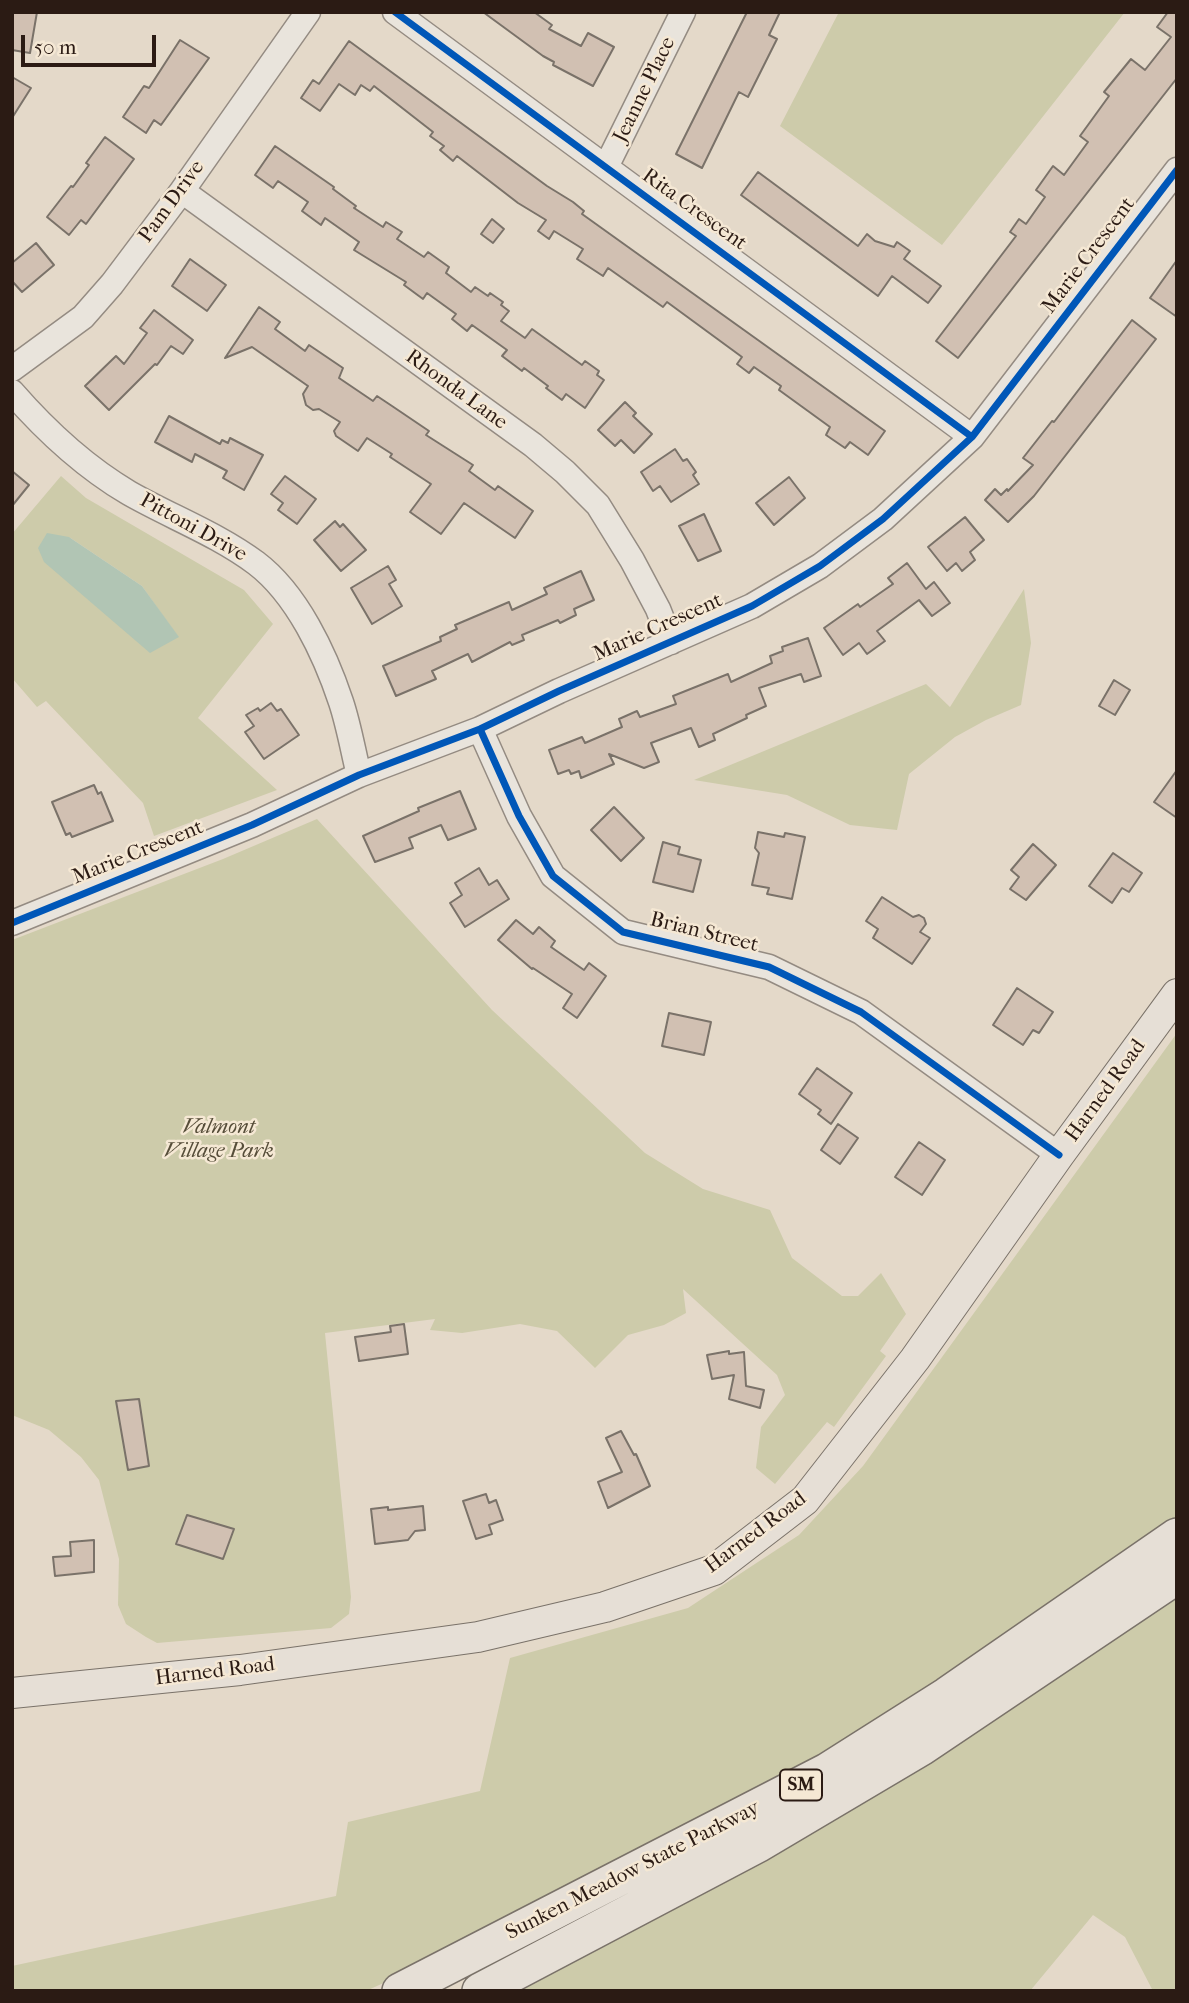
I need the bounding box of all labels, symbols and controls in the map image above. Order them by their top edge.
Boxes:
scale bar [24,21,159,65]
street label: Jeanne Place [609,33,681,147]
text: 50 m [34,35,77,59]
street label: Pam Drive [134,156,210,248]
street label: Rita Crescent [637,164,751,256]
street label: Marie Crescent [1037,193,1141,319]
street label: Rhonda Lane [400,345,512,435]
street label: Pittoni Drive [135,488,251,568]
street label: Marie Crescent [589,588,727,668]
street label: Marie Crescent [69,815,207,891]
street label: Brian Street [647,907,761,959]
street label: Harned Road [1060,1035,1152,1147]
park label: Valmont Village Park [164,1115,274,1165]
street label: Harned Road [700,1487,812,1579]
street label: Harned Road [154,1652,276,1692]
road number: SM [780,1770,822,1800]
street label: Sunken Meadow State Parkway [502,1796,764,1946]

